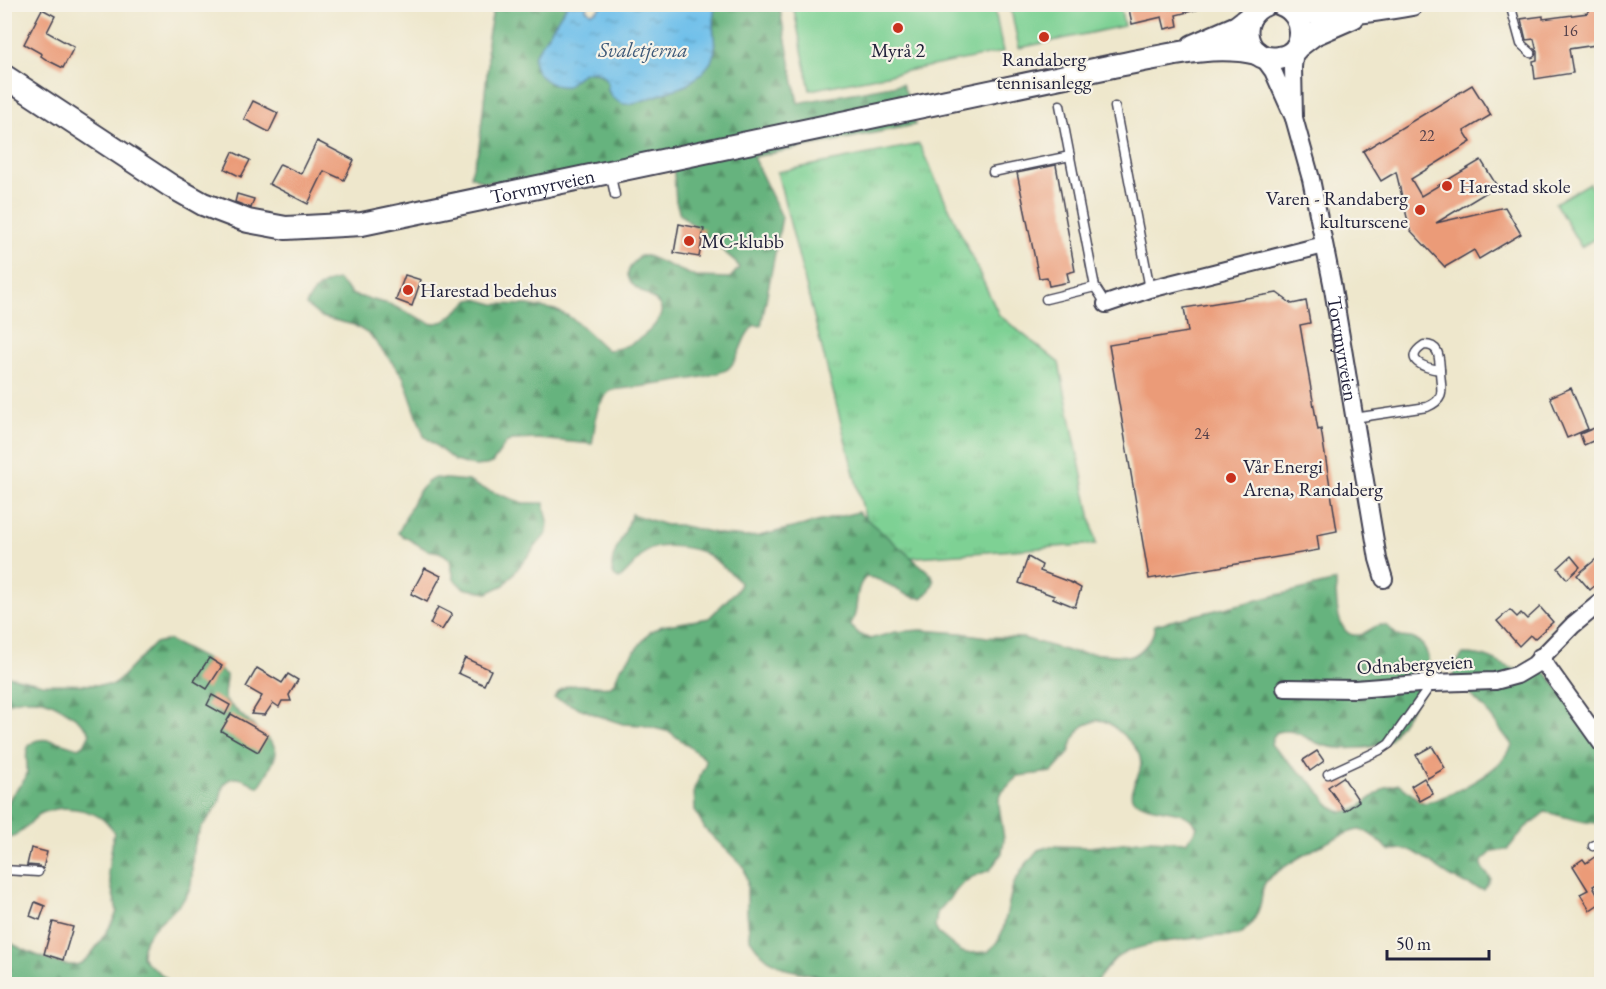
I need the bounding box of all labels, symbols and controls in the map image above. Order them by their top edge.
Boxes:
house number: 16 [1562,20,1578,41]
marker: Myrå 2 [891,21,905,35]
marker: Randaberg tennisanlegg [1037,30,1051,44]
water label: Svaletjerna [597,36,688,63]
place label: Myrå 2 [871,37,926,63]
place label: Randaberg tennisanlegg [996,46,1092,95]
house number: 22 [1419,125,1435,146]
street label: Torvmyrveien [488,162,598,210]
place label: Harestad skole [1459,173,1571,199]
marker: Harestad skole [1440,179,1454,193]
place label: Varen - Randaberg kulturscene [1266,185,1408,234]
marker: Varen - Randaberg kulturscene [1413,203,1427,217]
place label: MC-klubb [701,228,784,254]
marker: MC-klubb [682,234,696,248]
place label: Harestad bedehus [420,277,557,303]
marker: Harestad bedehus [401,283,415,297]
street label: Torvmyrveien [1321,294,1365,404]
house number: 24 [1194,423,1210,444]
place label: Vår Energi Arena, Randaberg [1242,453,1383,502]
marker: Vår Energi Arena, Randaberg [1224,471,1238,485]
street label: Odnabergveien [1356,648,1474,680]
scale bar [1387,923,1489,961]
text: 50 m [1396,932,1431,955]

